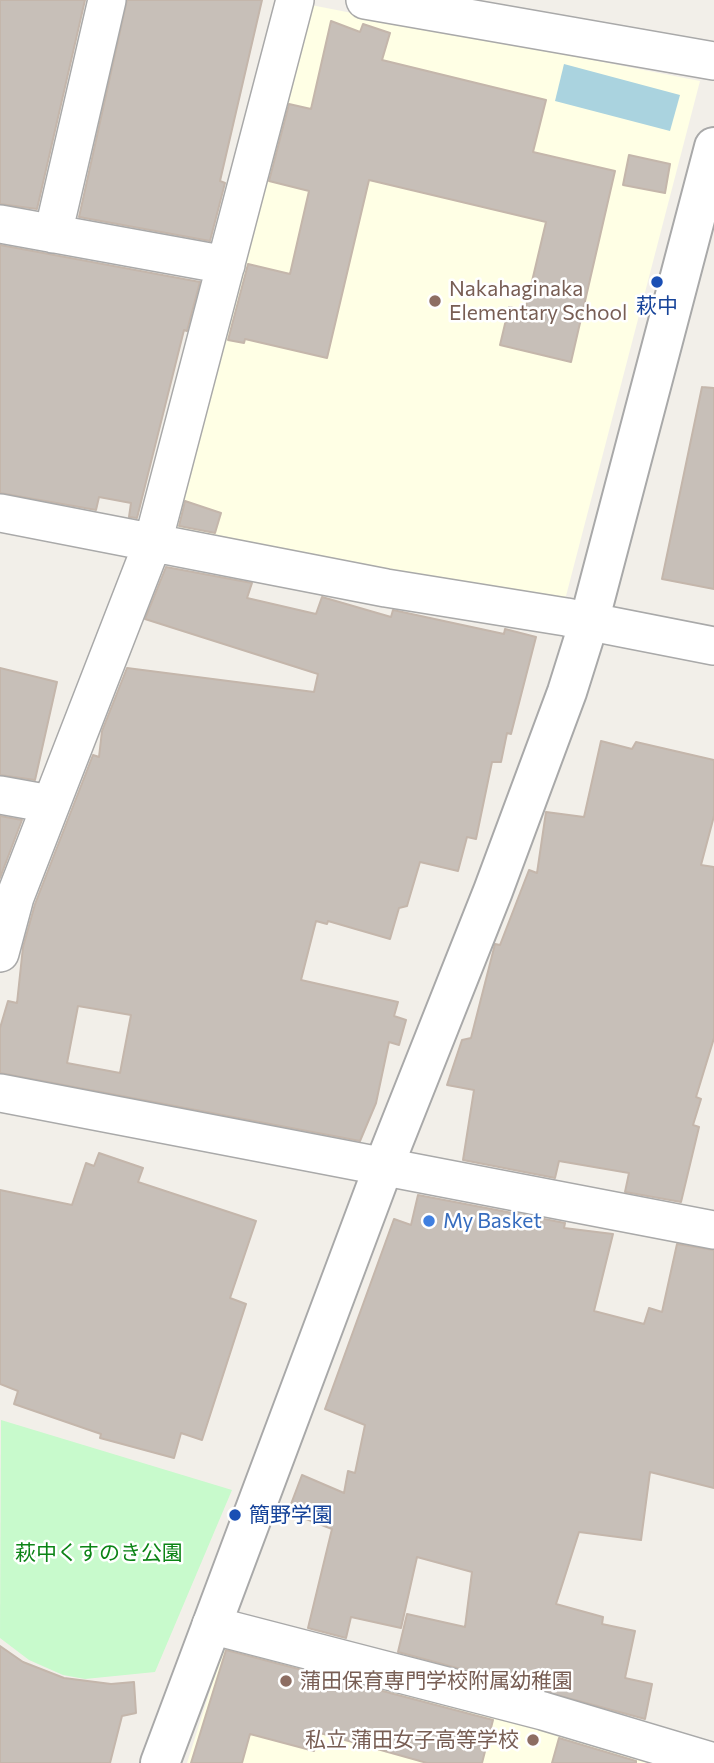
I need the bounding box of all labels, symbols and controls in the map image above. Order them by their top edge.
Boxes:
marker: 萩中 [649,274,665,290]
place label: Nakahaginaka Elementary School [449,276,627,326]
marker: Nakahaginaka Elementary School [427,293,443,309]
place label: 萩中 [636,293,678,319]
place label: My Basket [443,1208,542,1234]
marker: My Basket [421,1213,437,1229]
place label: 簡野学園 [249,1502,333,1528]
marker: 簡野学園 [227,1507,243,1523]
park label: 萩中くすのき公園 [15,1540,183,1566]
place label: 蒲田保育専門学校附属幼稚園 [300,1668,573,1694]
marker: 蒲田保育専門学校附属幼稚園 [278,1673,294,1689]
place label: 私立 蒲田女子高等学校 [305,1727,519,1753]
marker: 私立 蒲田女子高等学校 [525,1732,541,1748]

